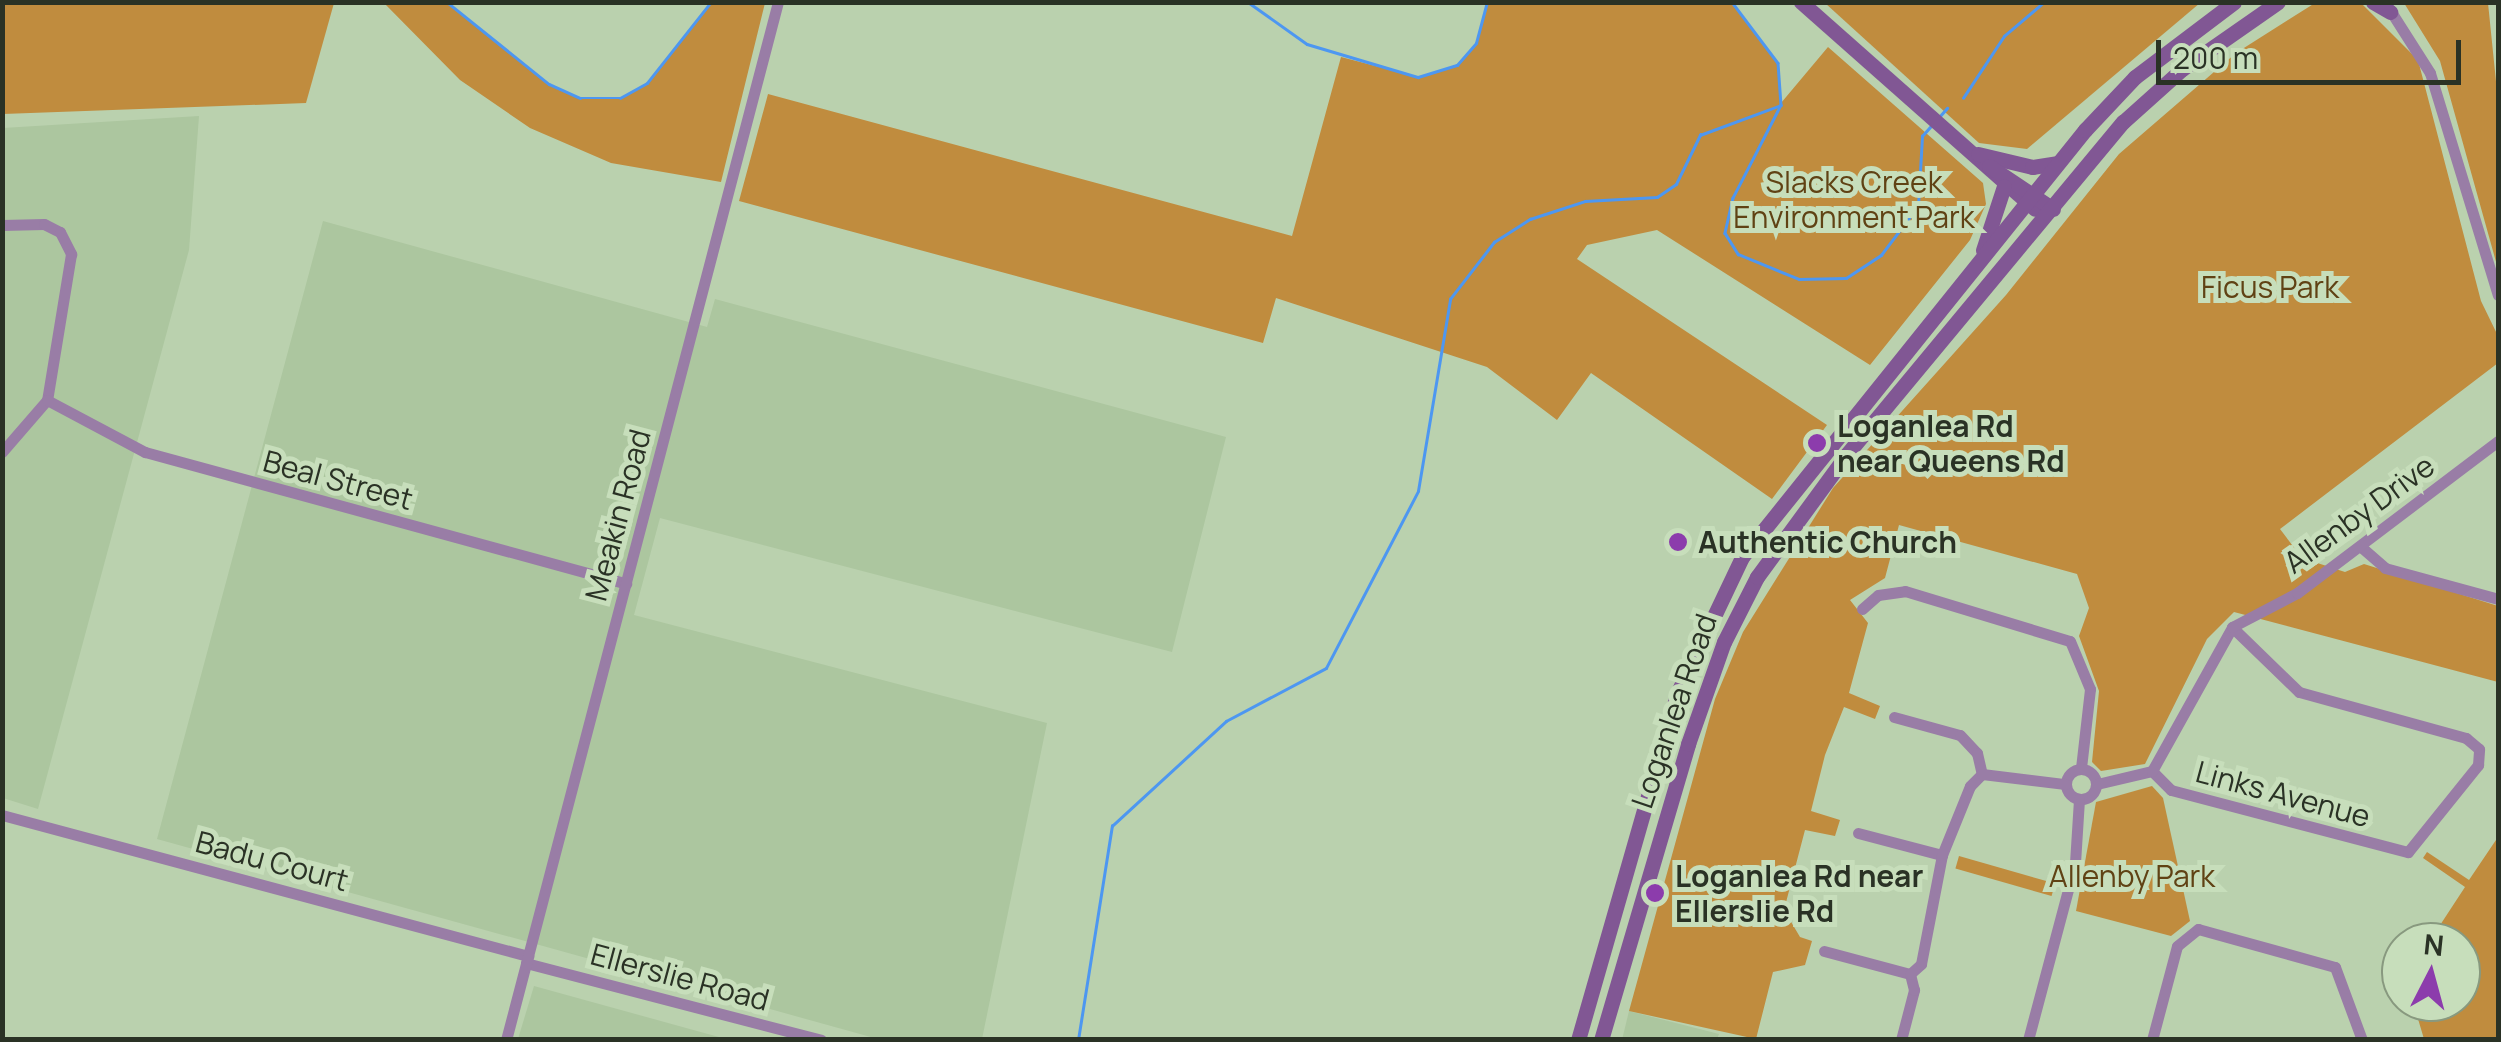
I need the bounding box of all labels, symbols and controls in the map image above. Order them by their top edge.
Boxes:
scale bar [2161,20,2466,82]
text: 200 m [2173,37,2258,78]
park label: Slacks Creek Environment Park [1733,164,1975,234]
park label: Ficus Park [2201,269,2339,305]
place label: Loganlea Rd near Queens Rd [1837,408,2065,478]
street label: Meakin Road [578,425,658,605]
marker: Loganlea Rd near Queens Rd [1806,432,1828,454]
street label: Beal Street [259,443,417,517]
street label: Allenby Drive [2277,447,2441,581]
place label: Authentic Church [1698,524,1957,560]
marker: Authentic Church [1667,531,1689,553]
street label: Loganlea Road [1624,609,1724,813]
street label: Links Avenue [2192,753,2374,835]
street label: Badu Court [192,823,352,899]
place label: Loganlea Rd near Ellerslie Rd [1675,858,1923,928]
park label: Allenby Park [2049,858,2215,894]
marker: Loganlea Rd near Ellerslie Rd [1644,882,1666,904]
north arrow [2381,922,2481,1022]
text: N [2422,924,2446,964]
street label: Ellerslie Road [587,936,773,1018]

